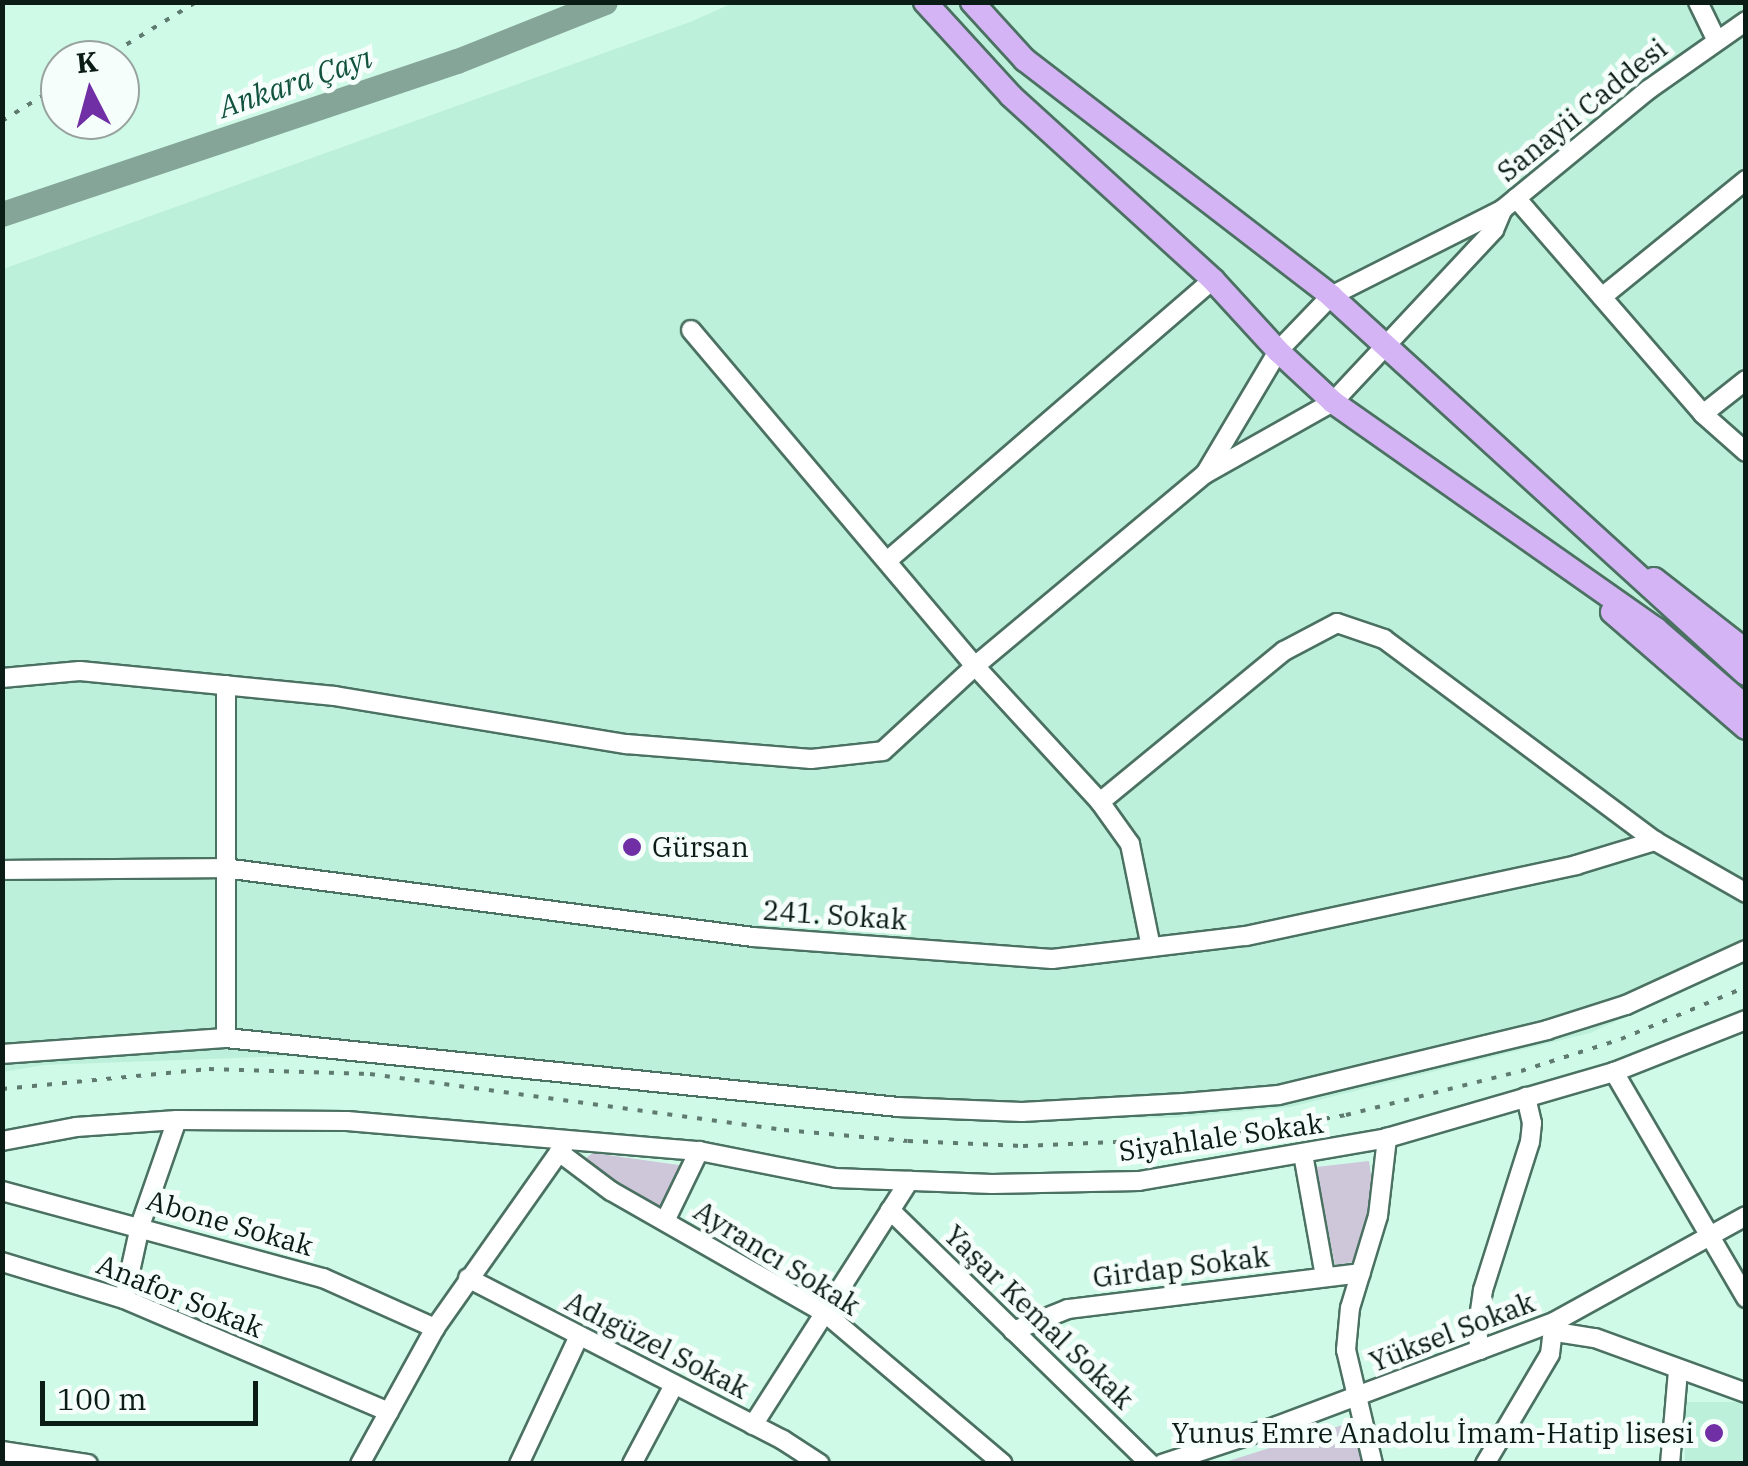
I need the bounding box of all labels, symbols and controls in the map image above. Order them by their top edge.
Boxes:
street label: Sanayii Caddesi [1490,31,1674,189]
water label: Ankara Çayı [214,39,376,125]
north arrow [40,40,140,140]
text: K [74,42,100,81]
place label: Gürsan [652,830,749,864]
marker: Gürsan [621,836,643,858]
street label: 241. Sokak [762,893,908,937]
street label: Siyahlale Sokak [1116,1106,1326,1168]
street label: Abone Sokak [143,1183,317,1263]
street label: Ayrancı Sokak [688,1194,866,1322]
street label: Yaşar Kemal Sokak [937,1218,1141,1416]
street label: Girdap Sokak [1091,1240,1271,1294]
street label: Anafor Sokak [92,1247,268,1345]
street label: Adıgüzel Sokak [560,1284,754,1406]
street label: Yüksel Sokak [1365,1285,1539,1379]
scale bar [45,1361,262,1423]
text: 100 m [57,1379,147,1418]
place label: Yunus Emre Anadolu İmam-Hatip lisesi [1172,1416,1694,1450]
marker: Yunus Emre Anadolu İmam-Hatip lisesi [1703,1422,1725,1444]

